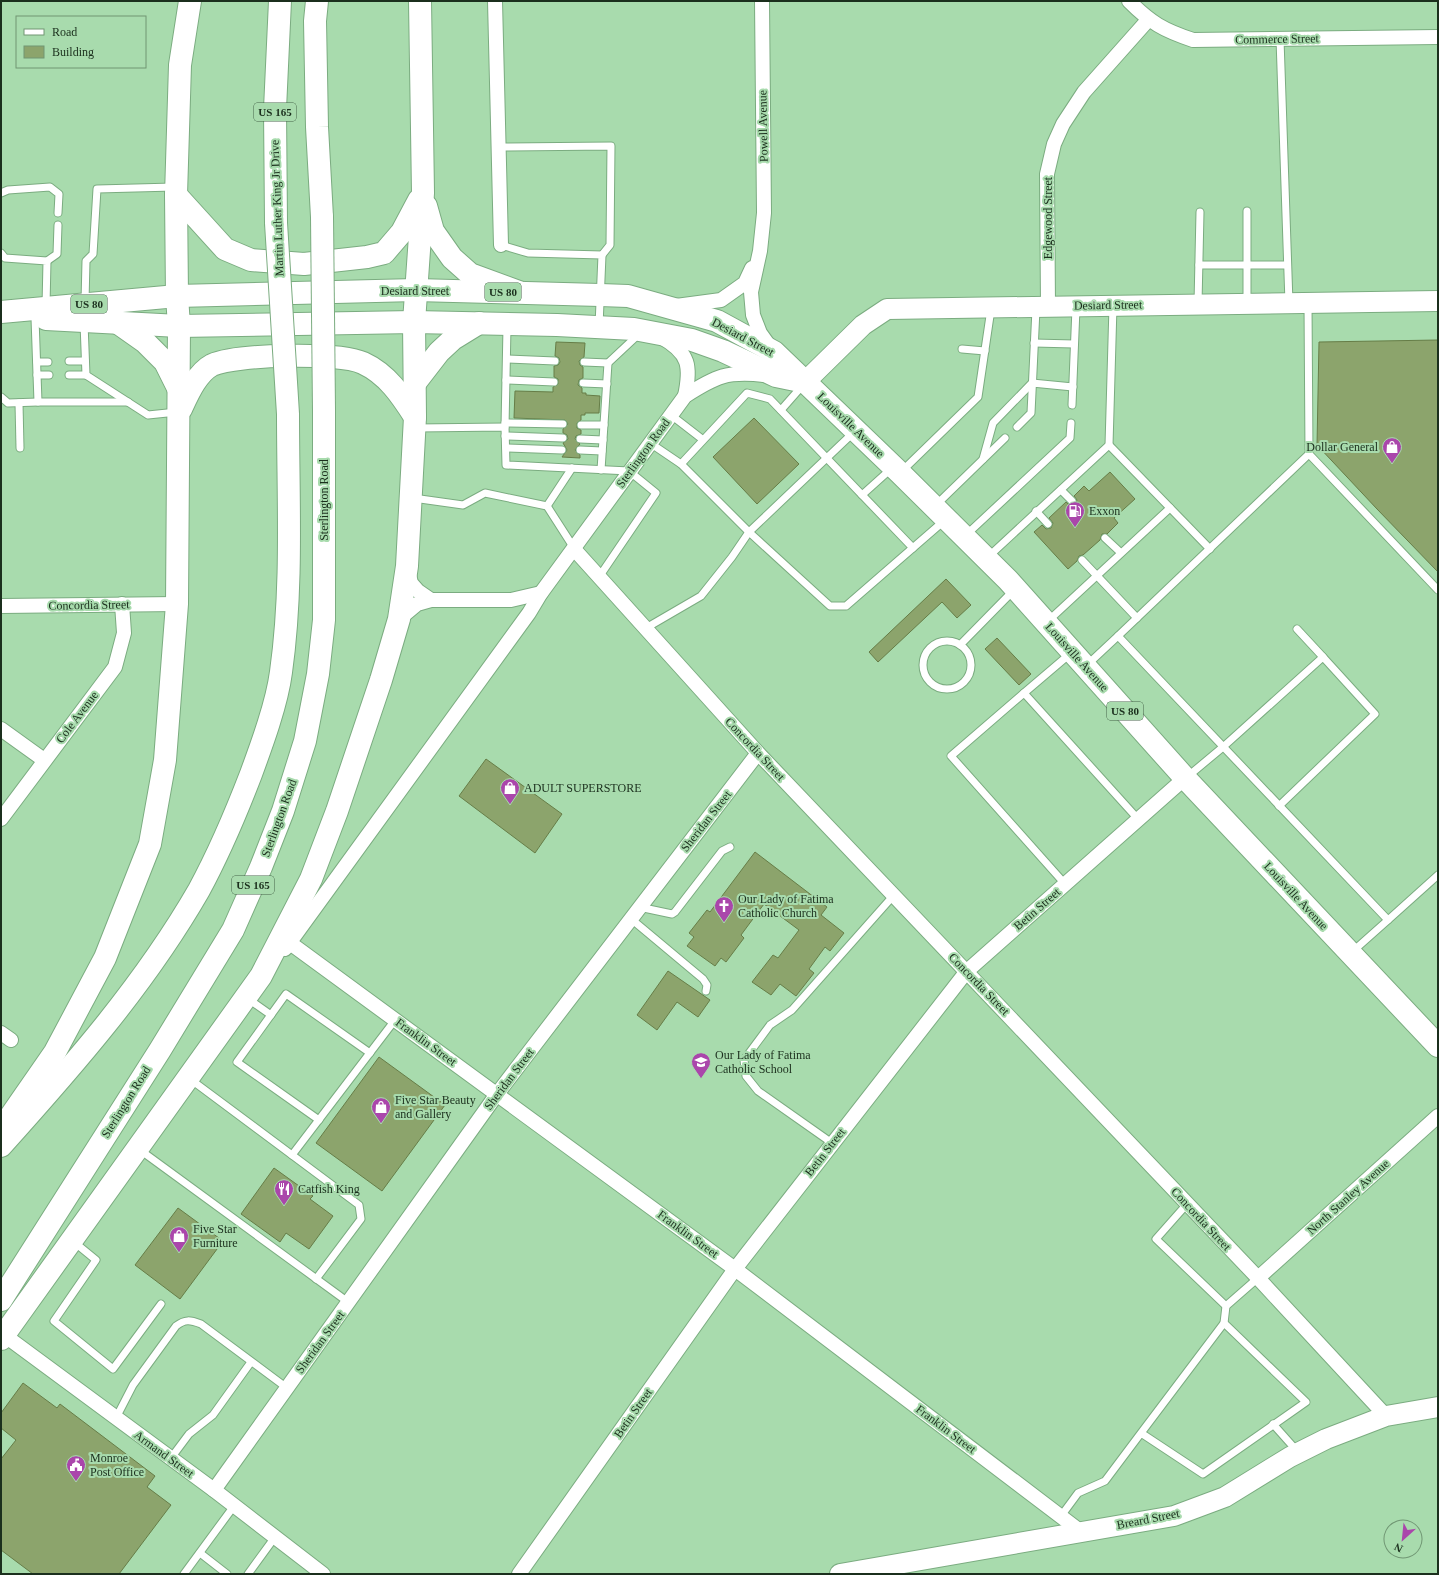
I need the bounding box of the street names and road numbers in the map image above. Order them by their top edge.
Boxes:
street label: Commerce Street [1235,31,1320,47]
street label: Powell Avenue [755,90,771,162]
road number: US 165 [254,103,296,121]
street label: Martin Luther King Jr Drive [268,139,286,277]
street label: Edgewood Street [1041,176,1055,259]
road number: US 80 [485,283,521,301]
street label: Desiard Street [381,284,450,298]
road number: US 80 [71,295,107,313]
street label: Desiard Street [1074,297,1143,313]
street label: Desiard Street [710,315,777,360]
street label: Louisville Avenue [815,390,887,460]
street label: Sterlington Road [613,416,673,490]
street label: Sterlington Road [317,459,331,541]
street label: Concordia Street [48,597,130,613]
street label: Louisville Avenue [1043,620,1111,694]
street label: Cole Avenue [53,688,101,746]
road number: US 80 [1107,702,1143,720]
street label: Concordia Street [722,715,788,784]
street label: Sterlington Road [258,777,300,859]
street label: Sheridan Street [678,787,735,854]
street label: Louisville Avenue [1261,859,1331,933]
road number: US 165 [232,876,274,894]
street label: Betin Street [1011,885,1064,933]
street label: Concordia Street [946,950,1013,1018]
street label: Franklin Street [393,1015,460,1069]
street label: Sheridan Street [481,1045,537,1113]
street label: Sterlington Road [98,1064,154,1140]
street label: Betin Street [802,1125,848,1179]
street label: North Stanley Avenue [1304,1156,1392,1238]
street label: Concordia Street [1168,1185,1234,1254]
street label: Franklin Street [655,1207,722,1261]
street label: Sheridan Street [293,1308,348,1376]
street label: Betin Street [611,1385,655,1440]
street label: Franklin Street [913,1402,979,1457]
street label: Armand Street [131,1428,197,1481]
street label: Breard Street [1115,1506,1181,1532]

